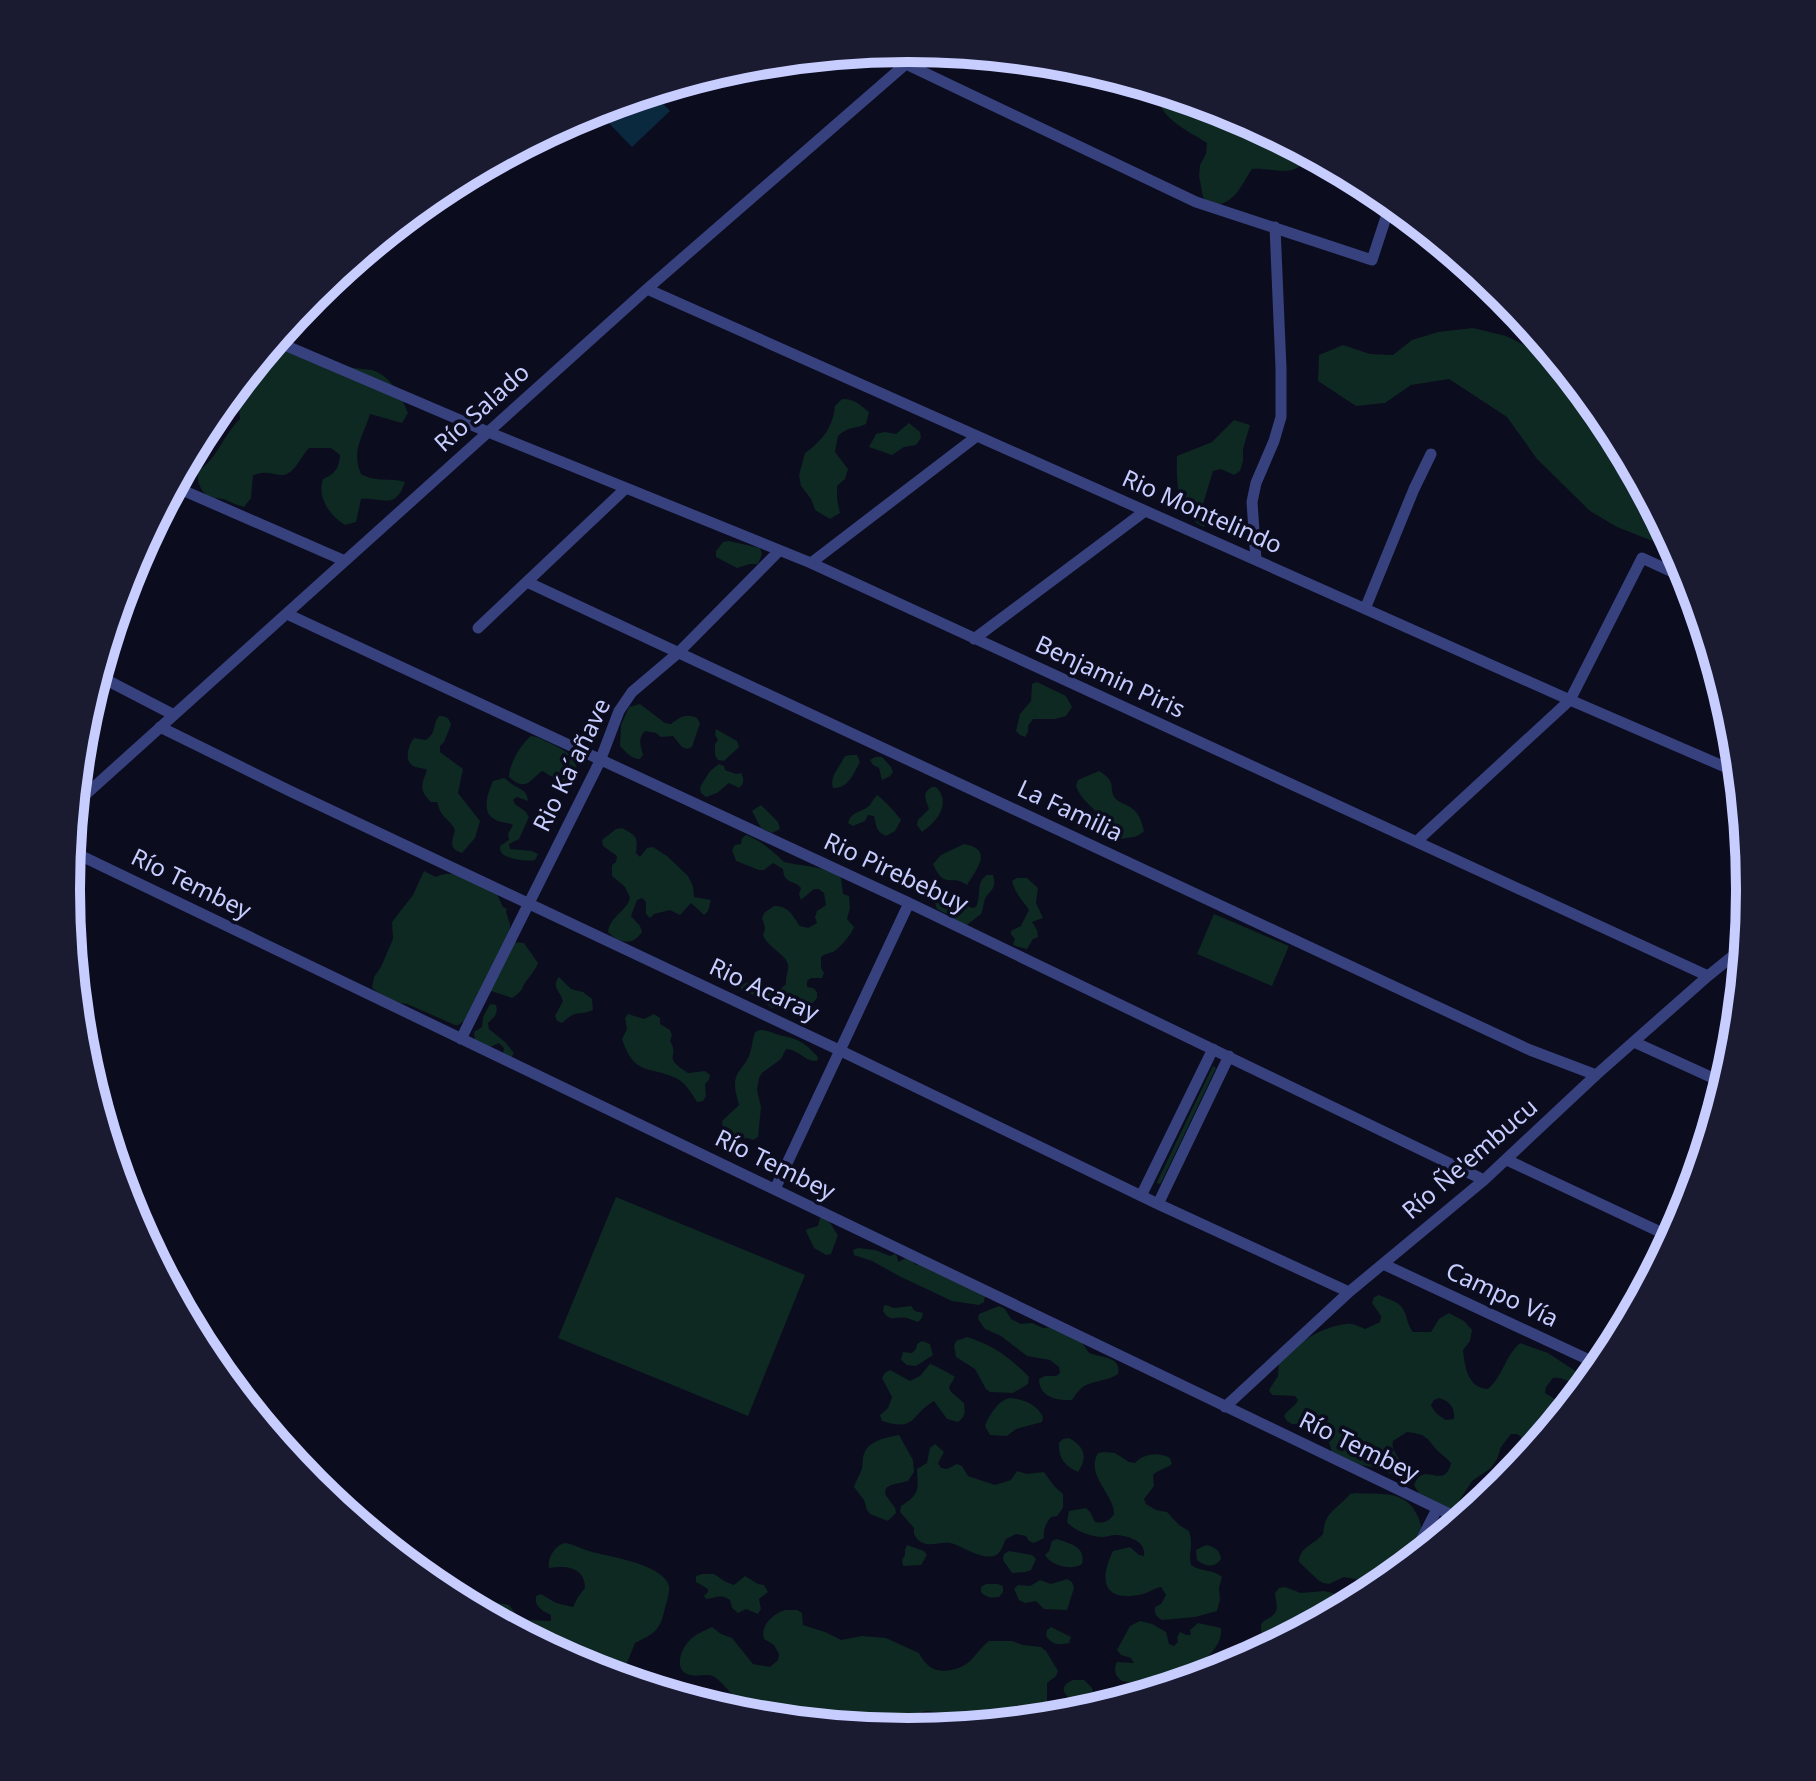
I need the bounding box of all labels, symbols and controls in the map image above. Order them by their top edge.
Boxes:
street label: Río Salado [426,355,536,458]
street label: Rio Montelindo [1117,461,1288,561]
street label: Benjamin Piris [1030,627,1191,725]
street label: Rio Ka´añave [524,692,617,836]
street label: La Familia [1013,771,1129,848]
street label: Rio Pirebebuy [819,824,975,920]
street label: Río Tembey [126,839,258,926]
street label: Rio Acaray [704,949,825,1029]
street label: Río Ñe'embucu [1394,1090,1544,1226]
street label: Río Tembey [710,1120,842,1207]
street label: Campo Vía [1441,1253,1564,1334]
street label: Río Tembey [1294,1402,1426,1489]

